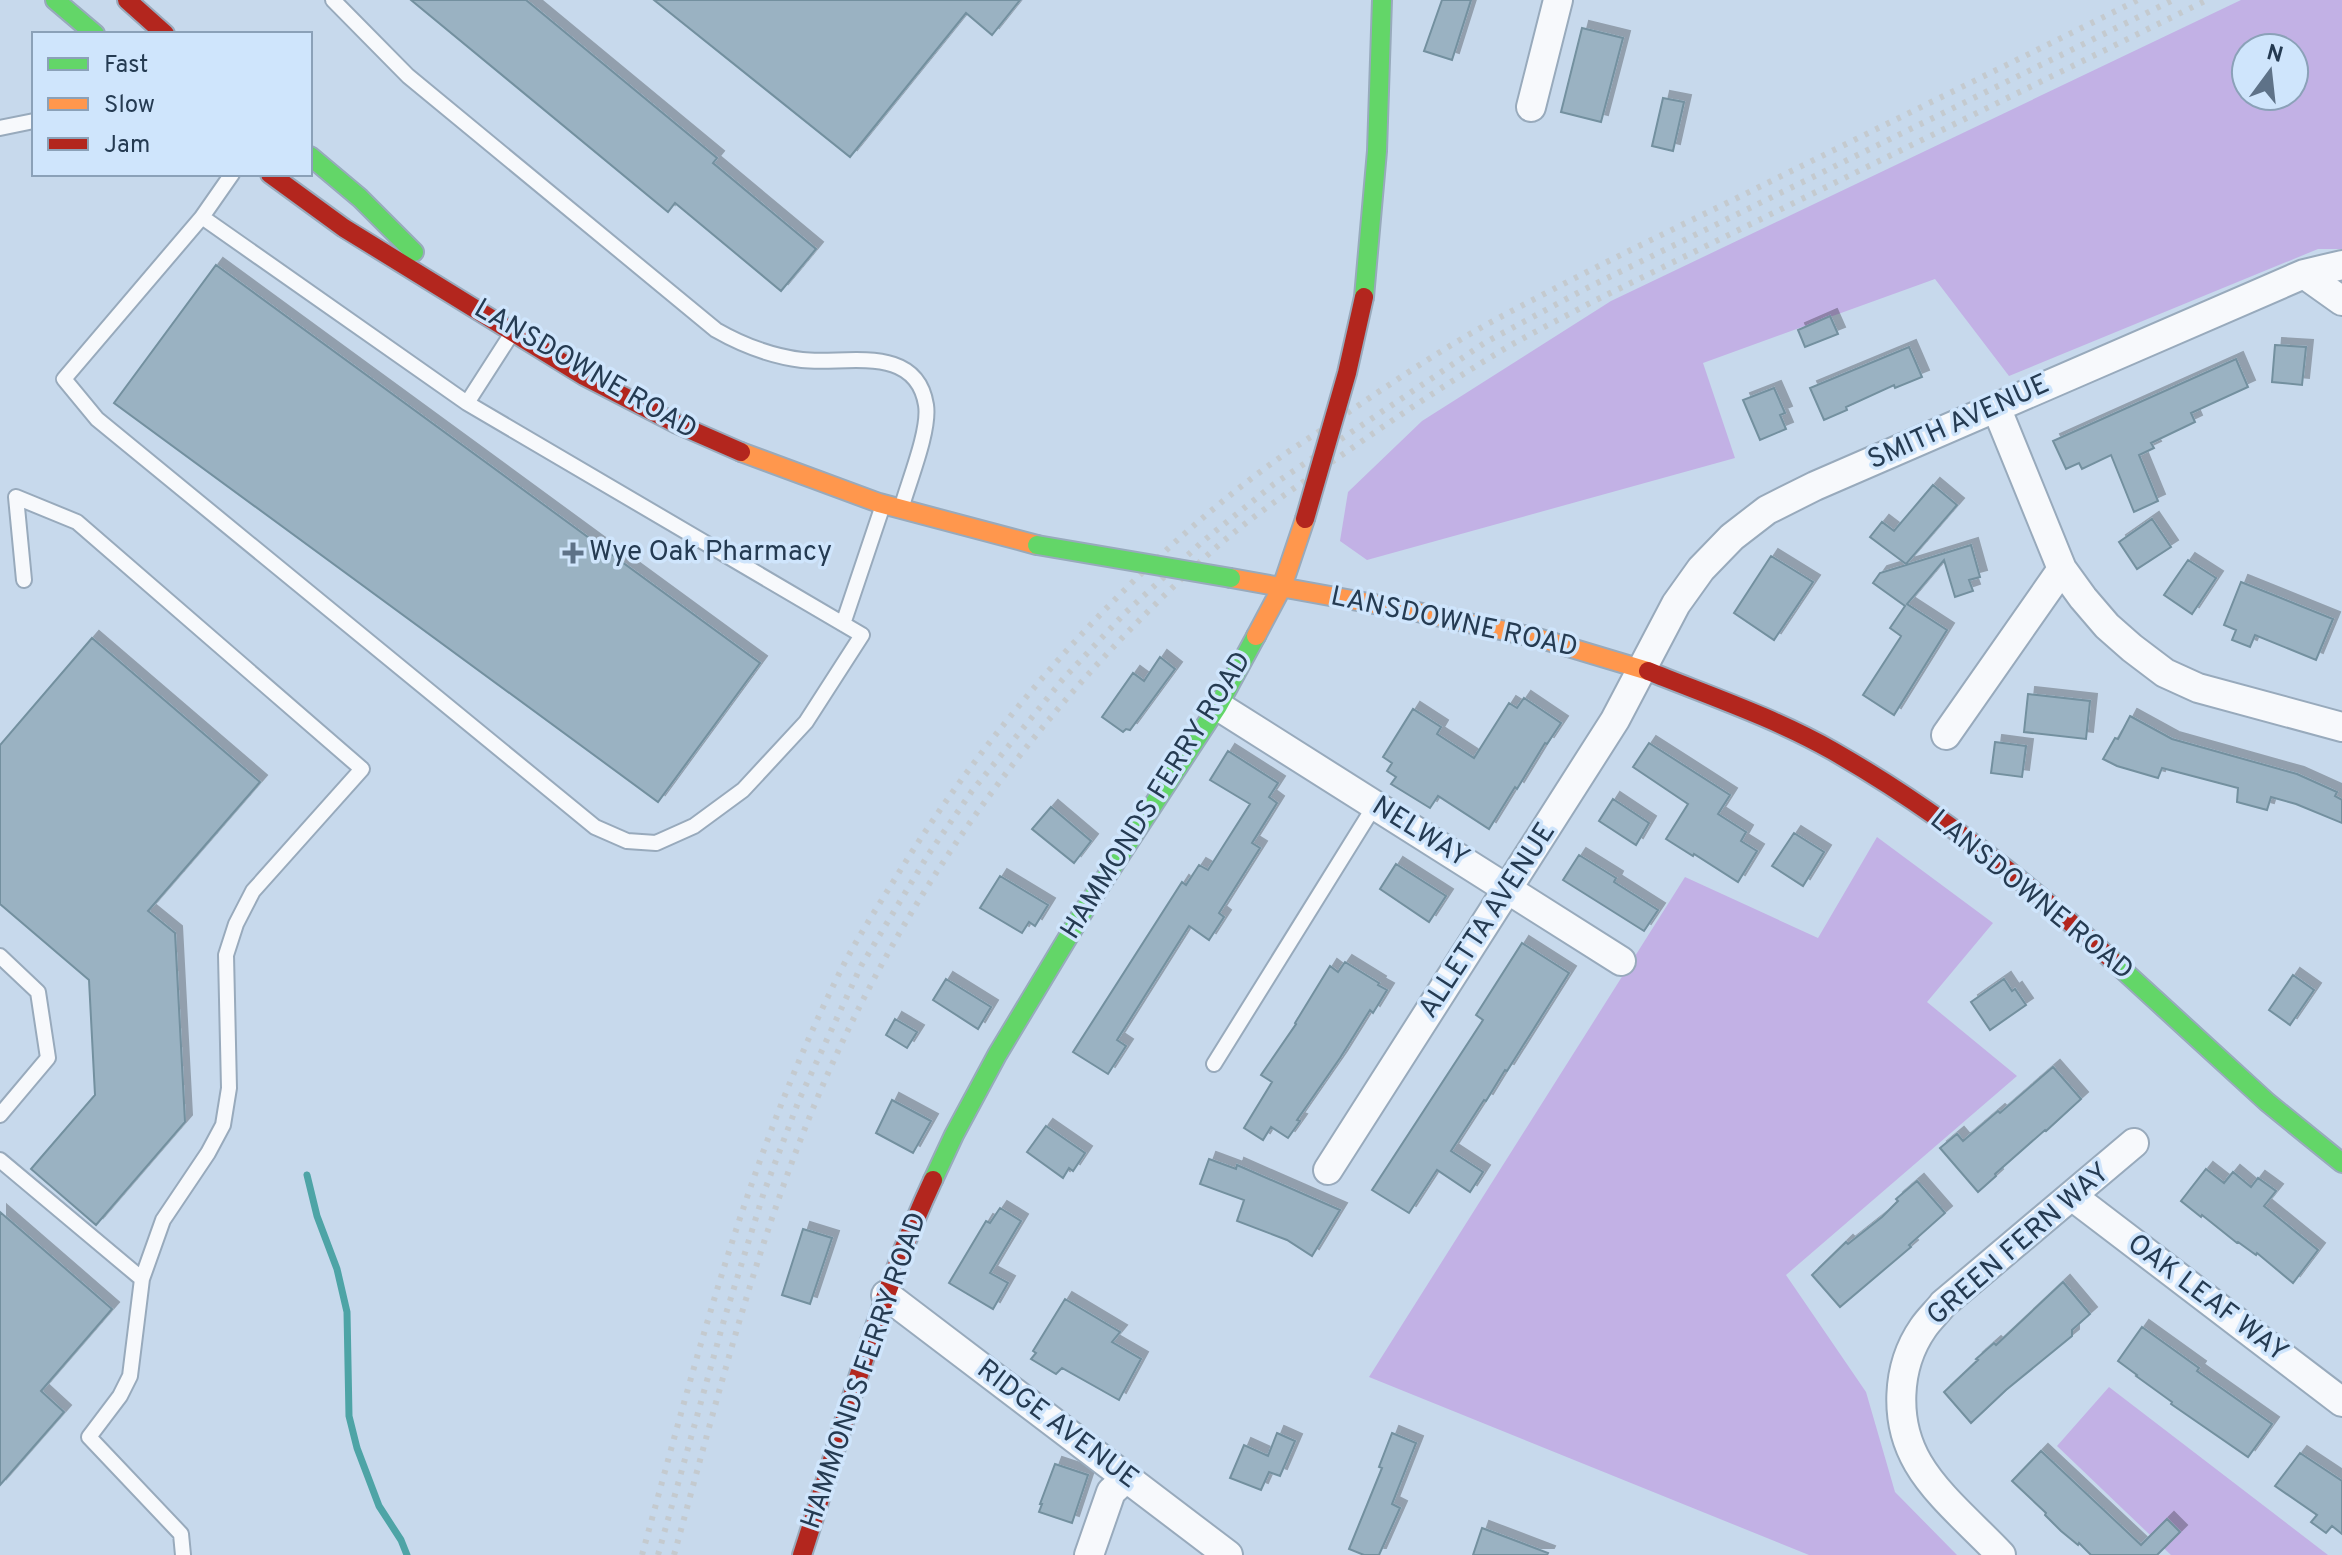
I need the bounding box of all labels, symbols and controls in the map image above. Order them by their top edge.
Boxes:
legend [32,32,312,176]
north arrow [2230,32,2310,112]
text: N [2263,40,2286,70]
text: Fast [104,51,148,81]
text: Slow [104,91,155,121]
text: Jam [104,131,150,161]
street label: LANSDOWNE ROAD [467,292,703,448]
street label: SMITH AVENUE [1863,367,2055,479]
place label: Wye Oak Pharmacy [589,535,832,571]
marker: Wye Oak Pharmacy [564,544,582,562]
street label: LANSDOWNE ROAD [1327,579,1581,667]
street label: HAMMONDS FERRY ROAD [1054,645,1260,947]
street label: NELWAY [1365,789,1475,877]
street label: LANSDOWNE ROAD [1922,803,2140,989]
street label: ALLETTA AVENUE [1411,816,1565,1026]
street label: GREEN FERN WAY [1920,1156,2118,1334]
street label: HAMMONDS FERRY ROAD [794,1208,936,1534]
street label: OAK LEAF WAY [2119,1227,2295,1371]
street label: RIDGE AVENUE [969,1352,1145,1498]

